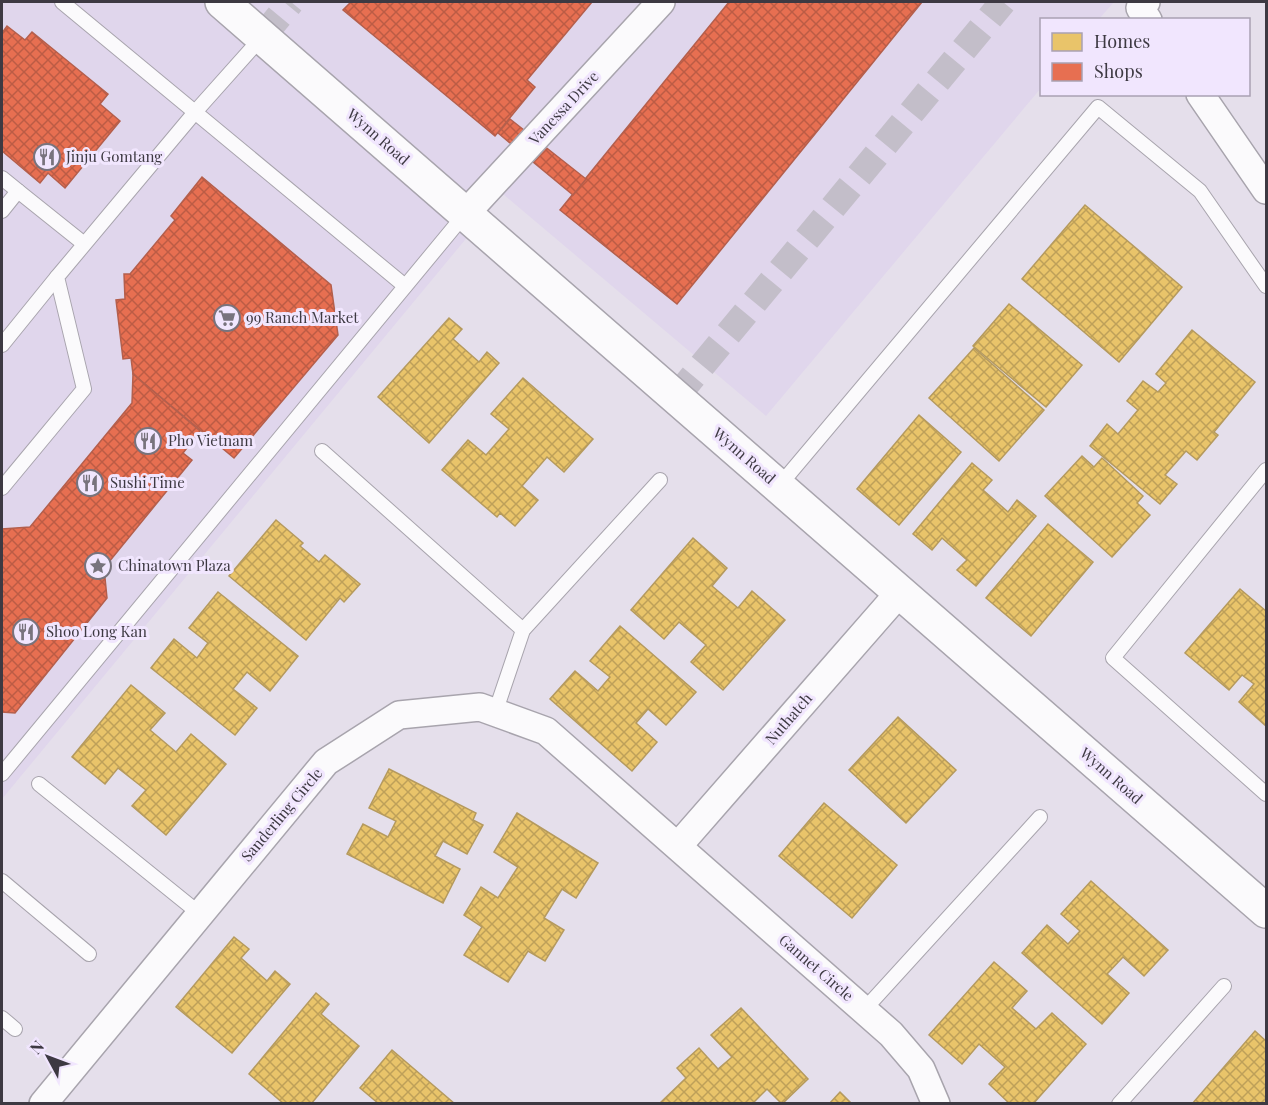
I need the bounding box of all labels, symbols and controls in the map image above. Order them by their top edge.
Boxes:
legend [1040,18,1250,96]
text: Homes [1094,29,1150,53]
text: Shops [1094,59,1143,83]
street label: Vanessa Drive [523,66,603,149]
street label: Wynn Road [342,103,414,169]
restaurant icon: Jinju Gomtang [32,142,62,172]
place label: Jinju Gomtang [65,146,162,166]
supermarket icon: 99 Ranch Market [212,303,242,333]
place label: 99 Ranch Market [246,307,359,327]
street label: Wynn Road [708,422,780,488]
restaurant icon: Pho Vietnam [133,426,163,456]
place label: Pho Vietnam [168,430,254,450]
restaurant icon: Sushi Time [75,468,105,498]
place label: Sushi Time [110,472,185,492]
place icon: Chinatown Plaza [83,551,113,581]
place label: Chinatown Plaza [118,555,231,575]
restaurant icon: Shoo Long Kan [11,617,41,647]
place label: Shoo Long Kan [46,621,147,641]
street label: Nuthatch [760,688,816,748]
street label: Wynn Road [1075,742,1147,808]
street label: Sanderling Circle [236,763,326,865]
street label: Gannet Circle [775,929,858,1005]
north arrow [18,1027,78,1087]
text: N [25,1035,48,1058]

